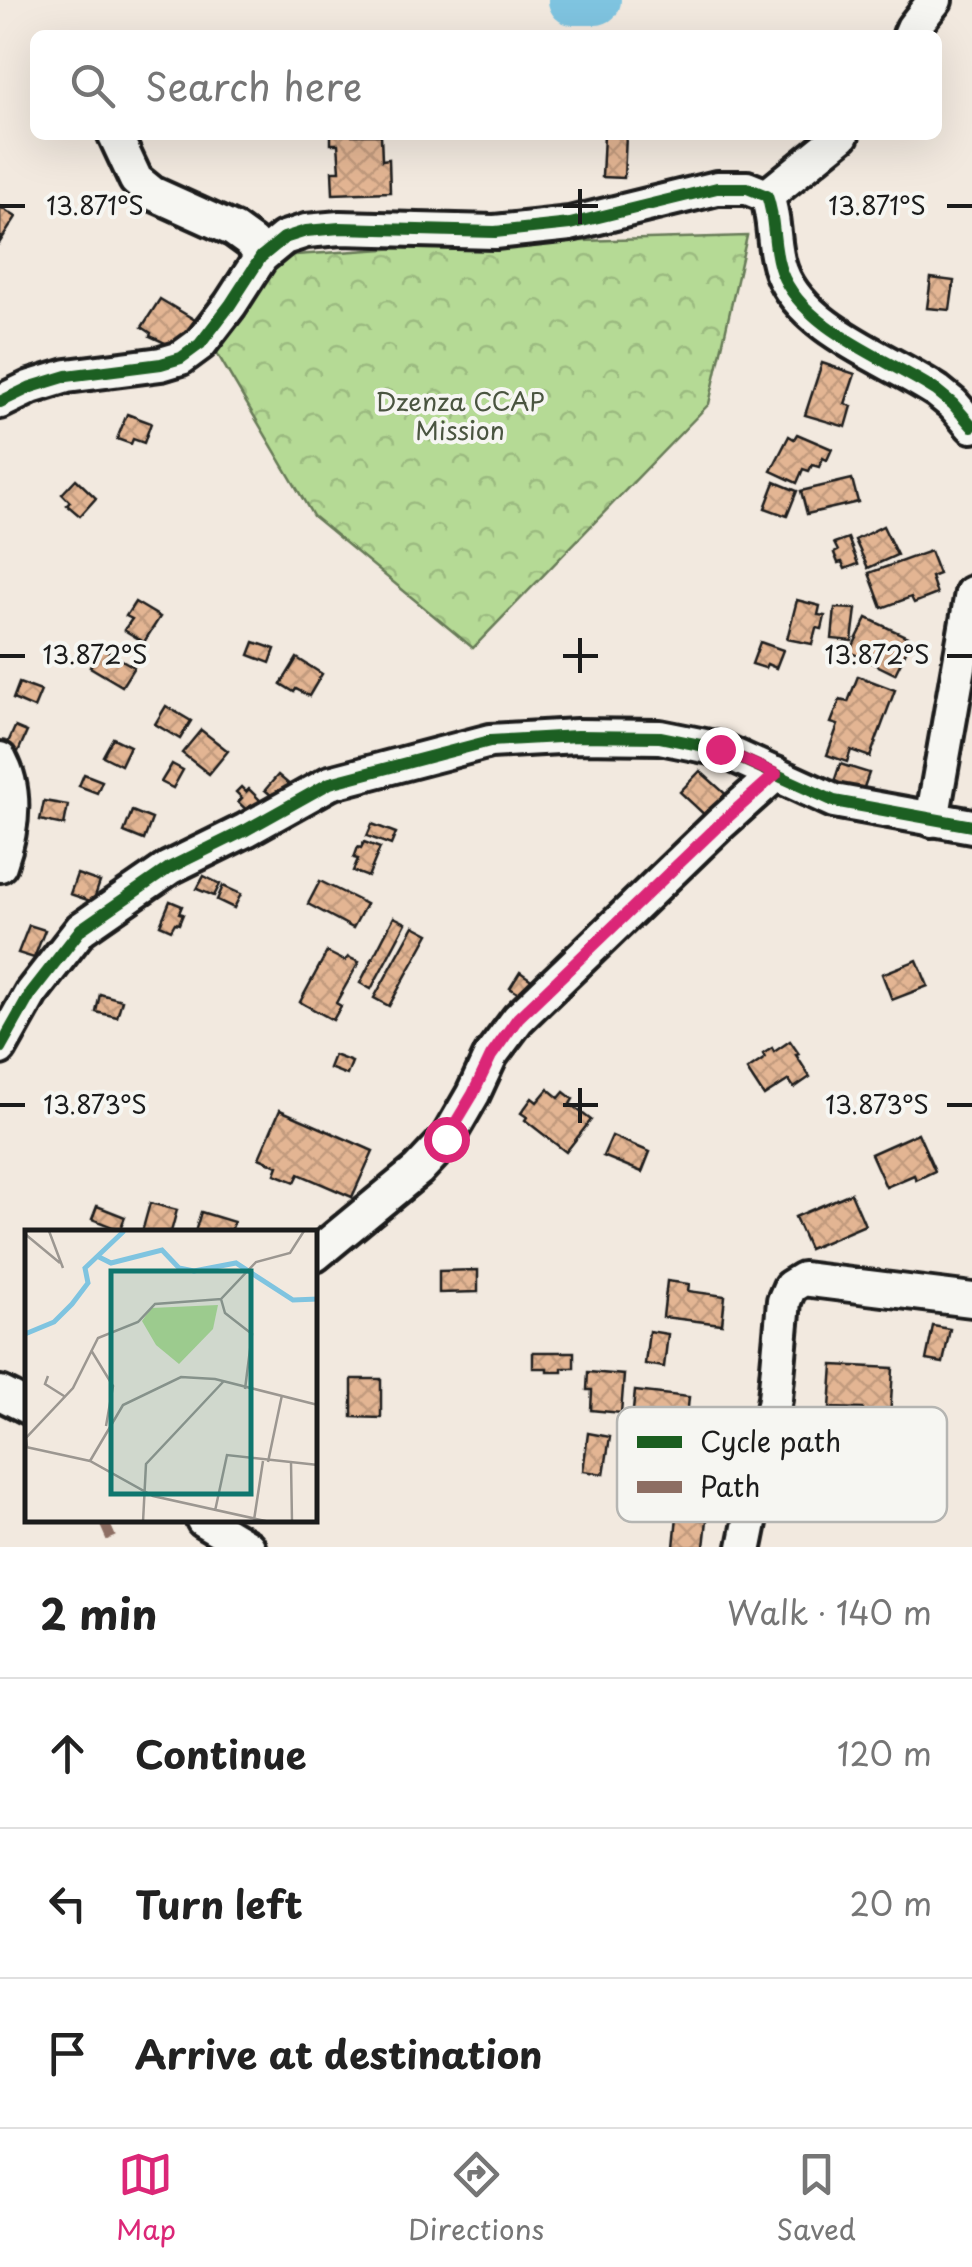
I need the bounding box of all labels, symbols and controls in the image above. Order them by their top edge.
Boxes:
search box [30,30,942,140]
text: Search here [145,57,362,114]
icon: search [65,58,120,113]
text: 13.871°S [46,186,144,224]
text: 13.871°S [828,186,926,224]
park label: Dzenza CCAP Mission [375,382,545,449]
text: 13.872°S [43,635,147,673]
text: 13.872°S [825,635,929,673]
route end [698,727,744,773]
text: 13.873°S [43,1085,147,1123]
text: 13.873°S [825,1085,929,1123]
route start [424,1117,470,1163]
inset map [25,1230,318,1522]
legend [617,1407,947,1522]
text: Cycle path [700,1419,841,1462]
text: Path [700,1464,760,1507]
text: 2 min [40,1581,157,1644]
text: Walk · 140 m [727,1588,932,1636]
text: Continue [135,1725,306,1782]
icon: ahead [40,1726,95,1781]
text: 120 m [837,1729,932,1777]
text: Turn left [135,1875,303,1932]
icon: left [40,1876,95,1931]
text: 20 m [850,1879,932,1927]
text: Arrive at destination [135,2025,543,2082]
icon: arrive [40,2026,95,2081]
tab: Map [116,2147,176,2250]
tab: Directions [408,2147,544,2250]
tab: Saved [776,2147,856,2250]

